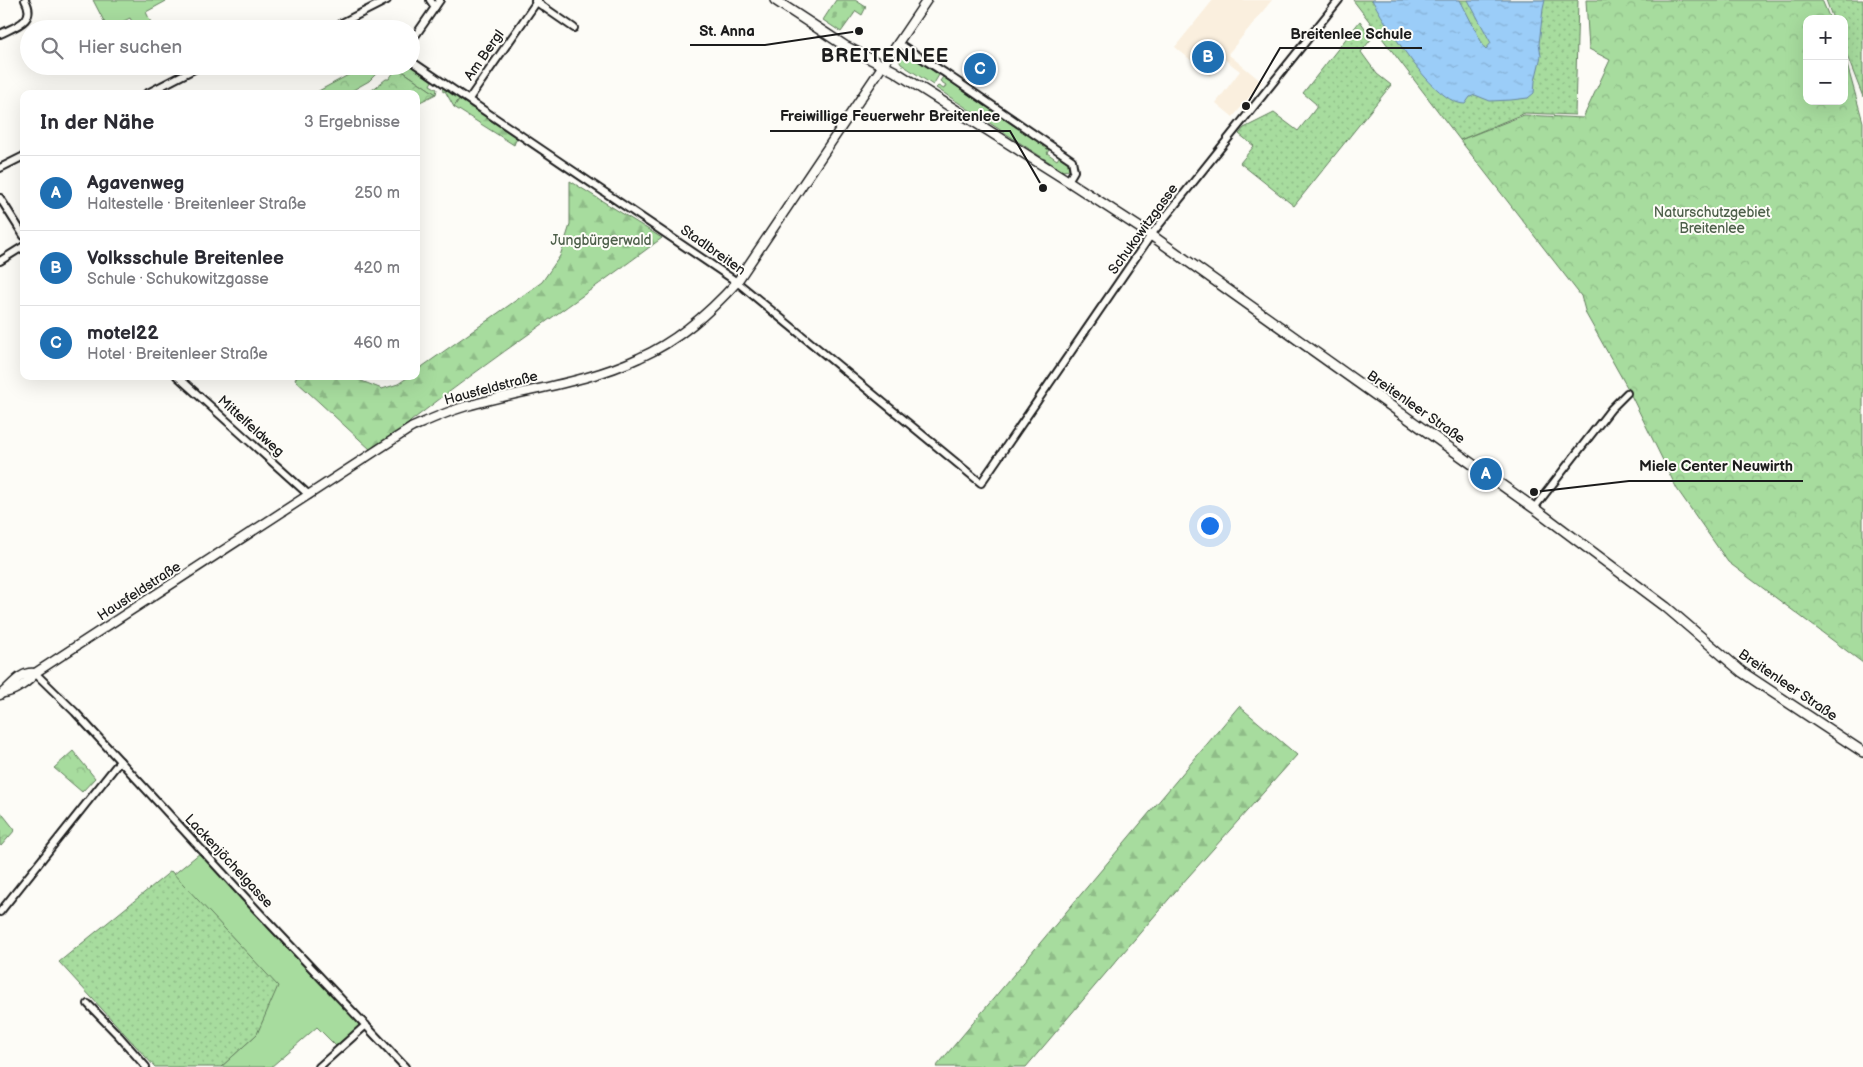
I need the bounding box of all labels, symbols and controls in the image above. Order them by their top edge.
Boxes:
callout: St. Anna [690,15,765,45]
map controls [1803,15,1848,105]
button: + [1803,15,1848,60]
callout: Breitenlee Schule [1280,18,1422,48]
search box [20,20,420,75]
text: St. Anna [699,22,755,41]
text: Breitenlee Schule [1290,25,1412,44]
street label: Am Bergl [460,26,508,84]
icon: search [38,34,66,62]
text: Hier suchen [78,36,182,59]
pin: B [1192,38,1224,76]
district label: BREITENLEE [821,45,949,68]
pin: C [964,50,996,88]
button: − [1803,60,1848,105]
callout: Freiwillige Feuerwehr Breitenlee [770,101,1010,131]
text: Freiwillige Feuerwehr Breitenlee [780,107,1000,126]
text: In der Nähe [40,110,154,135]
text: 3 Ergebnisse [304,113,400,132]
text: Agavenweg [87,172,184,195]
street label: Schukowitzgasse [1105,180,1181,278]
text: A [51,184,61,203]
text: 250 m [354,184,400,203]
text: Haltestelle · Breitenleer Straße [87,195,306,214]
park label: Naturschutzgebiet Breitenlee [1654,204,1771,237]
street label: Stadlbreiten [677,221,749,279]
park label: Jungbürgerwald [550,232,652,249]
text: Volksschule Breitenlee [87,247,284,270]
text: B [50,259,62,278]
text: 420 m [354,259,400,278]
text: Schule · Schukowitzgasse [87,270,269,289]
text: motel22 [87,322,159,345]
text: C [50,334,62,353]
text: 460 m [354,334,400,353]
text: Hotel · Breitenleer Straße [87,345,268,364]
street label: Hausfeldstraße [442,367,540,409]
street label: Breitenleer Straße [1364,367,1468,447]
street label: Mittelfeldweg [214,392,288,460]
callout: Miele Center Neuwirth [1629,451,1803,481]
pin: A [1470,455,1502,493]
text: Miele Center Neuwirth [1639,457,1793,476]
your location [1197,513,1223,539]
street label: Hausfeldstraße [94,558,184,624]
street label: Breitenleer Straße [1735,646,1841,724]
street label: Lackenjöchelgasse [181,811,277,911]

